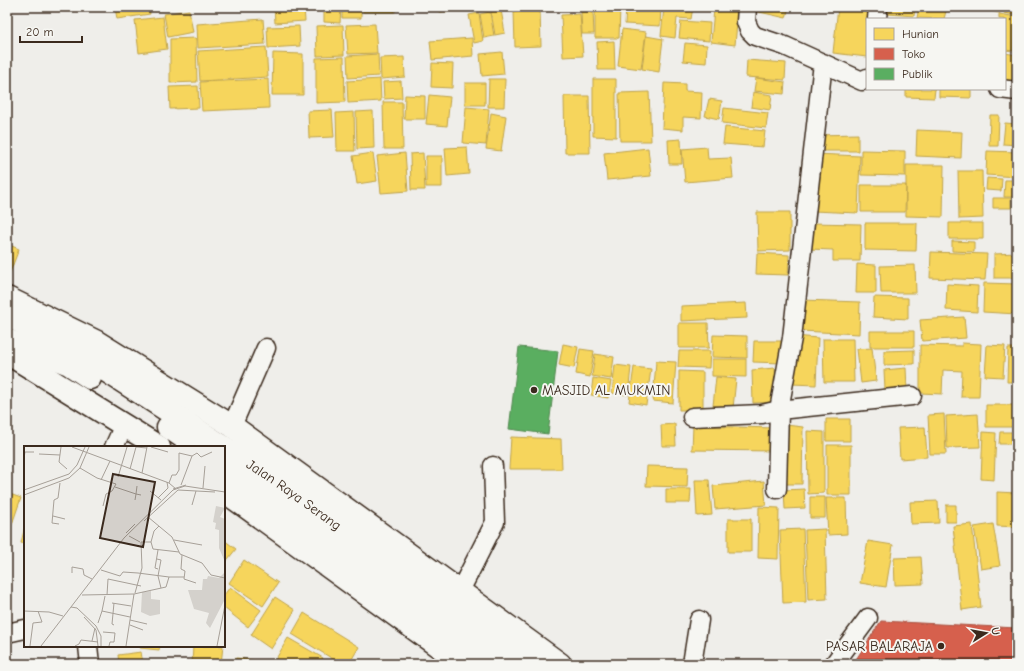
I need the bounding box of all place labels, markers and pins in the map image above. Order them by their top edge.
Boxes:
place label: MASJID AL MUKMIN [542,382,670,399]
marker: MASJID AL MUKMIN [529,385,539,395]
place label: PASAR BALARAJA [826,638,933,655]
marker: PASAR BALARAJA [936,641,946,651]

